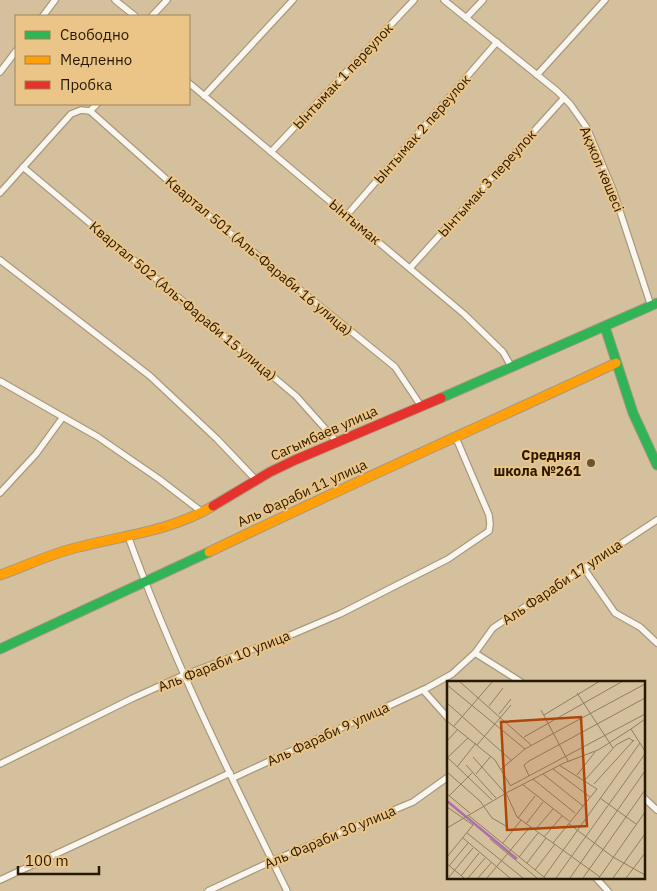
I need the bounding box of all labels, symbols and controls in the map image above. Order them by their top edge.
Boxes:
legend [15,15,190,105]
street label: Ынтымак 1 переулок [289,19,397,133]
text: Свободно [60,25,129,44]
text: Медленно [60,50,132,69]
street label: Ынтымак 2 переулок [370,70,475,187]
text: Пробка [60,75,112,94]
street label: Ақжол көшесі [576,124,628,214]
street label: Ынтымак 3 переулок [434,125,540,241]
street label: Квартал 501 (Аль-Фараби 16 улица) [162,172,356,340]
street label: Ынтымак [325,195,385,249]
street label: Квартал 502 (Аль-Фараби 15 улица) [86,217,280,385]
street label: Сагымбаев улица [268,401,381,465]
place label: Средняя школа №261 [493,446,582,480]
street label: Аль Фараби 11 улица [234,455,370,531]
marker: Средняя школа №261 [585,457,597,469]
street label: Аль Фараби 17 улица [499,535,626,629]
street label: Аль Фараби 10 улица [155,626,293,696]
inset map [447,681,644,878]
street label: Аль Фараби 9 улица [264,698,392,770]
street label: Аль Фараби 30 улица [262,801,399,873]
scale bar [18,844,99,876]
text: 100 m [25,851,69,870]

